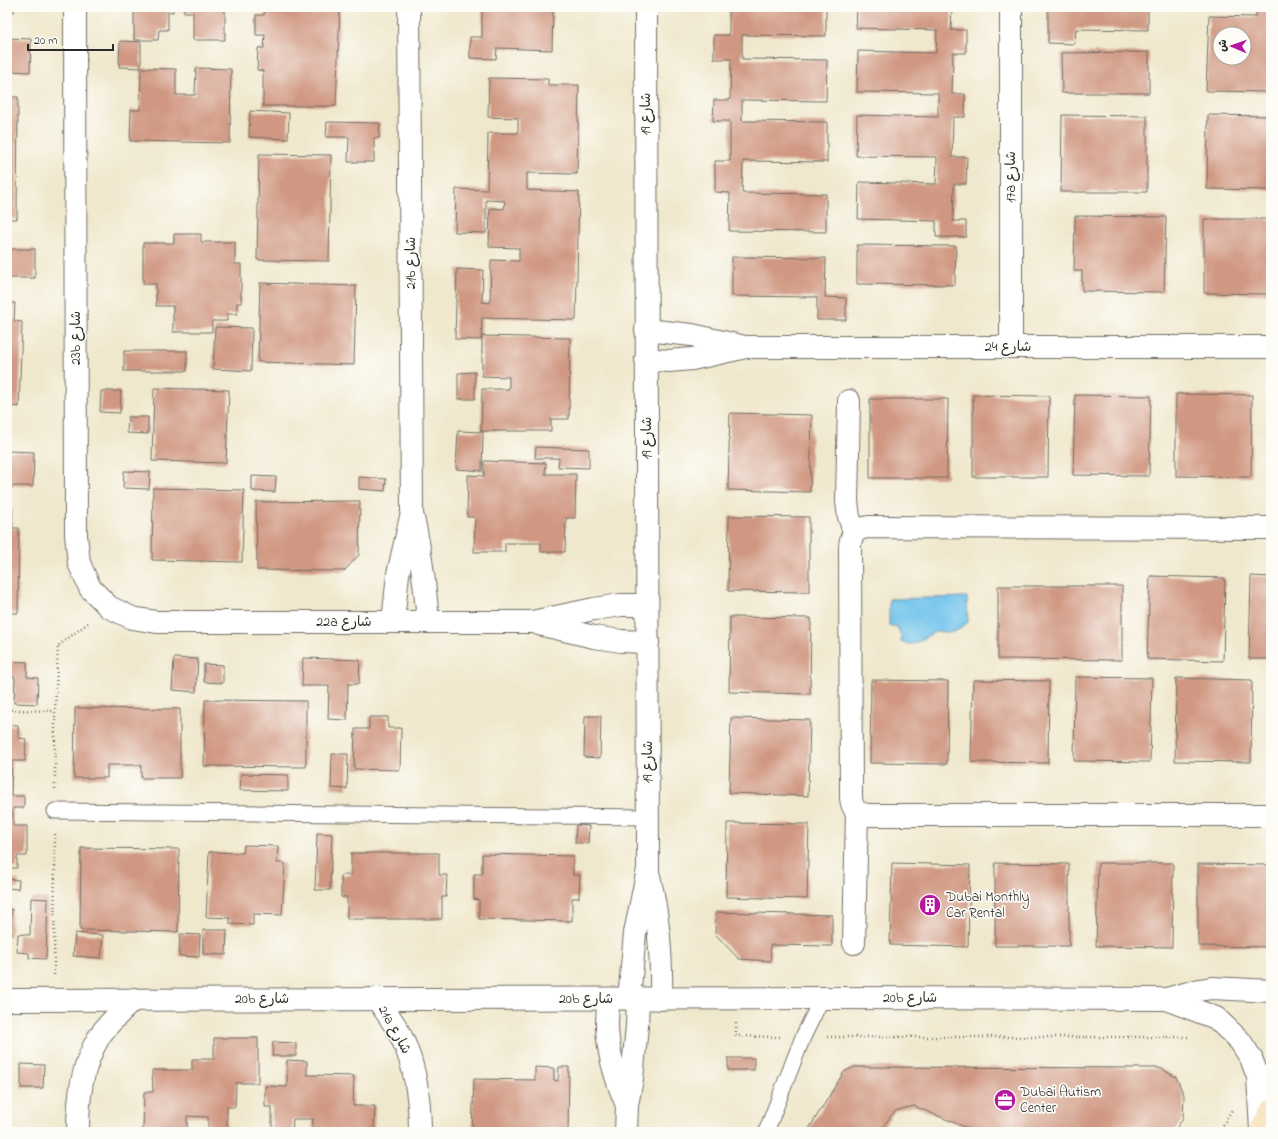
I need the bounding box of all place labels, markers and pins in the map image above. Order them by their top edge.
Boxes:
place label: Dubai Monthly Car Rental [945,887,1030,924]
building icon: Dubai Monthly Car Rental [917,892,943,918]
place label: Dubai Autism Center [1019,1082,1101,1119]
office icon: Dubai Autism Center [992,1087,1018,1113]

